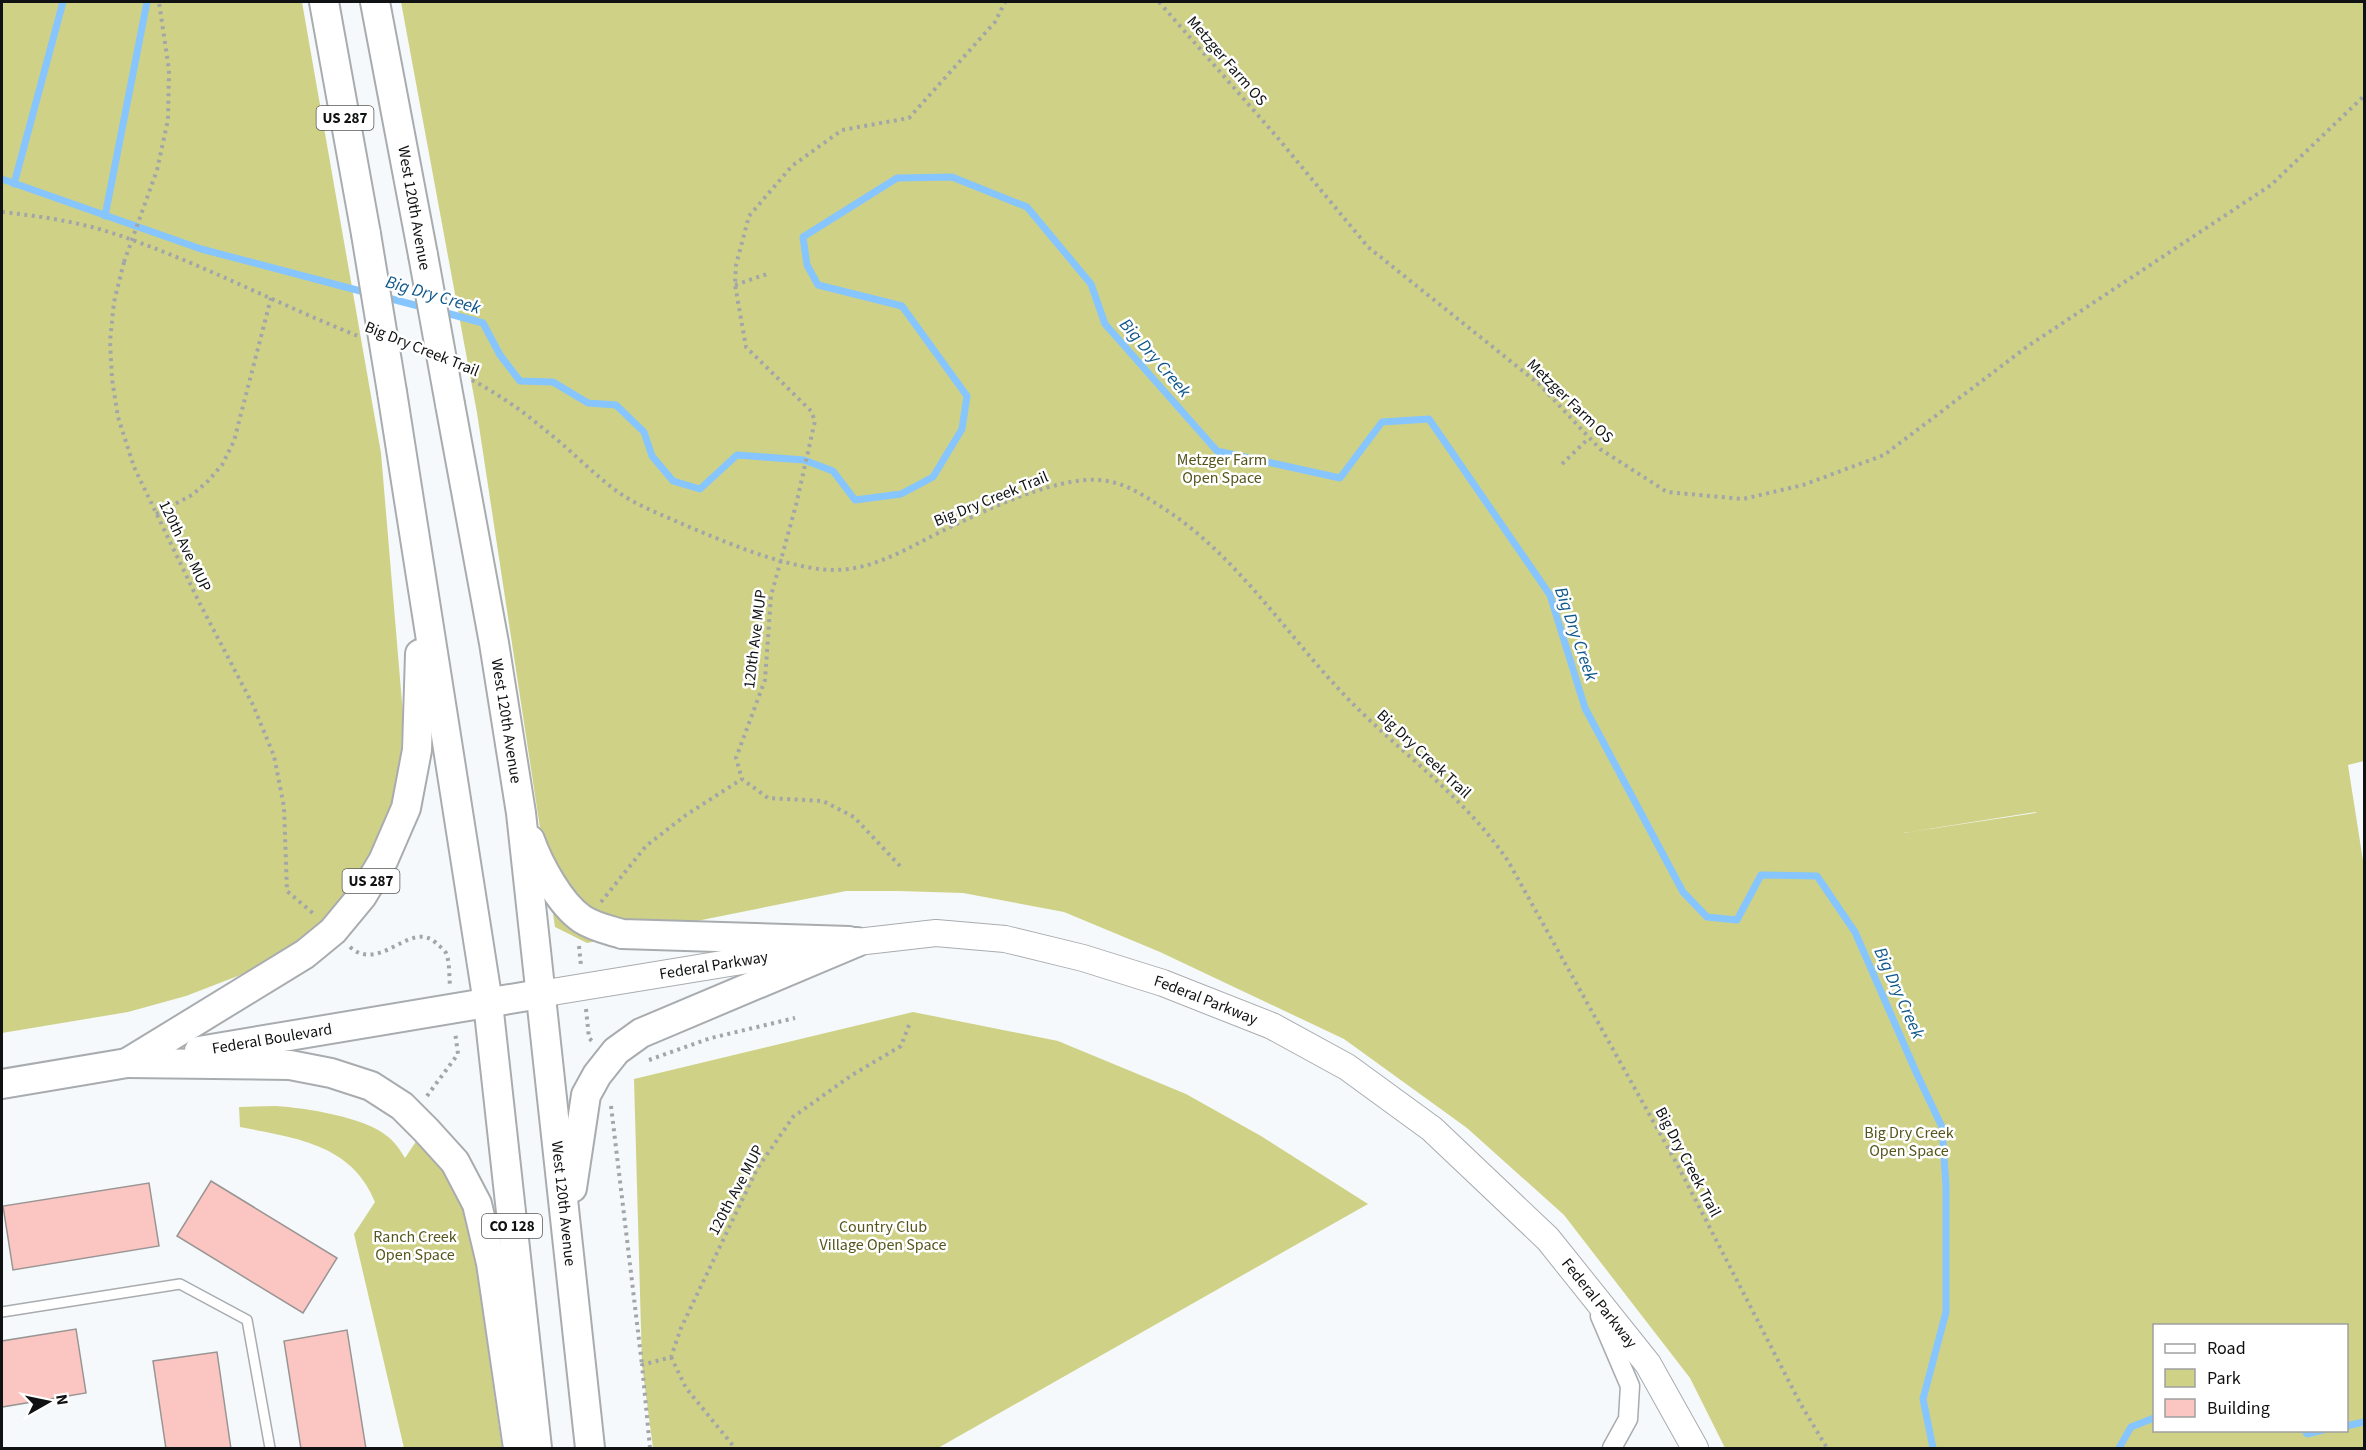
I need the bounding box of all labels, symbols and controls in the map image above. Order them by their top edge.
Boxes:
street label: Metzger Farm OS [1182,11,1272,111]
road number: US 287 [316,106,374,130]
street label: West 120th Avenue [392,144,436,272]
water label: Big Dry Creek [382,269,484,321]
water label: Big Dry Creek [1113,313,1197,404]
street label: Big Dry Creek Trail [361,316,483,382]
street label: Metzger Farm OS [1522,354,1618,448]
park label: Metzger Farm Open Space [1177,449,1267,489]
street label: Big Dry Creek Trail [930,466,1052,532]
street label: 120th Ave MUP [153,497,217,595]
water label: Big Dry Creek [1548,584,1604,685]
street label: 120th Ave MUP [738,588,772,690]
street label: West 120th Avenue [486,657,527,785]
street label: Big Dry Creek Trail [1372,704,1476,804]
road number: US 287 [342,869,400,893]
water label: Big Dry Creek [1868,943,1931,1043]
street label: Federal Parkway [658,946,770,985]
street label: Federal Parkway [1151,970,1261,1030]
street label: Federal Boulevard [210,1018,334,1060]
street label: Big Dry Creek Trail [1650,1103,1726,1221]
park label: Big Dry Creek Open Space [1864,1122,1954,1162]
street label: West 120th Avenue [546,1140,581,1267]
street label: 120th Ave MUP [703,1141,769,1239]
road number: CO 128 [482,1214,542,1238]
park label: Country Club Village Open Space [820,1216,947,1256]
park label: Ranch Creek Open Space [373,1226,457,1266]
street label: Federal Parkway [1556,1253,1643,1353]
legend [2153,1324,2348,1432]
text: Road [2207,1336,2246,1361]
text: Park [2207,1366,2241,1391]
north arrow [18,1372,78,1432]
text: N [50,1393,74,1407]
text: Building [2207,1396,2270,1421]

